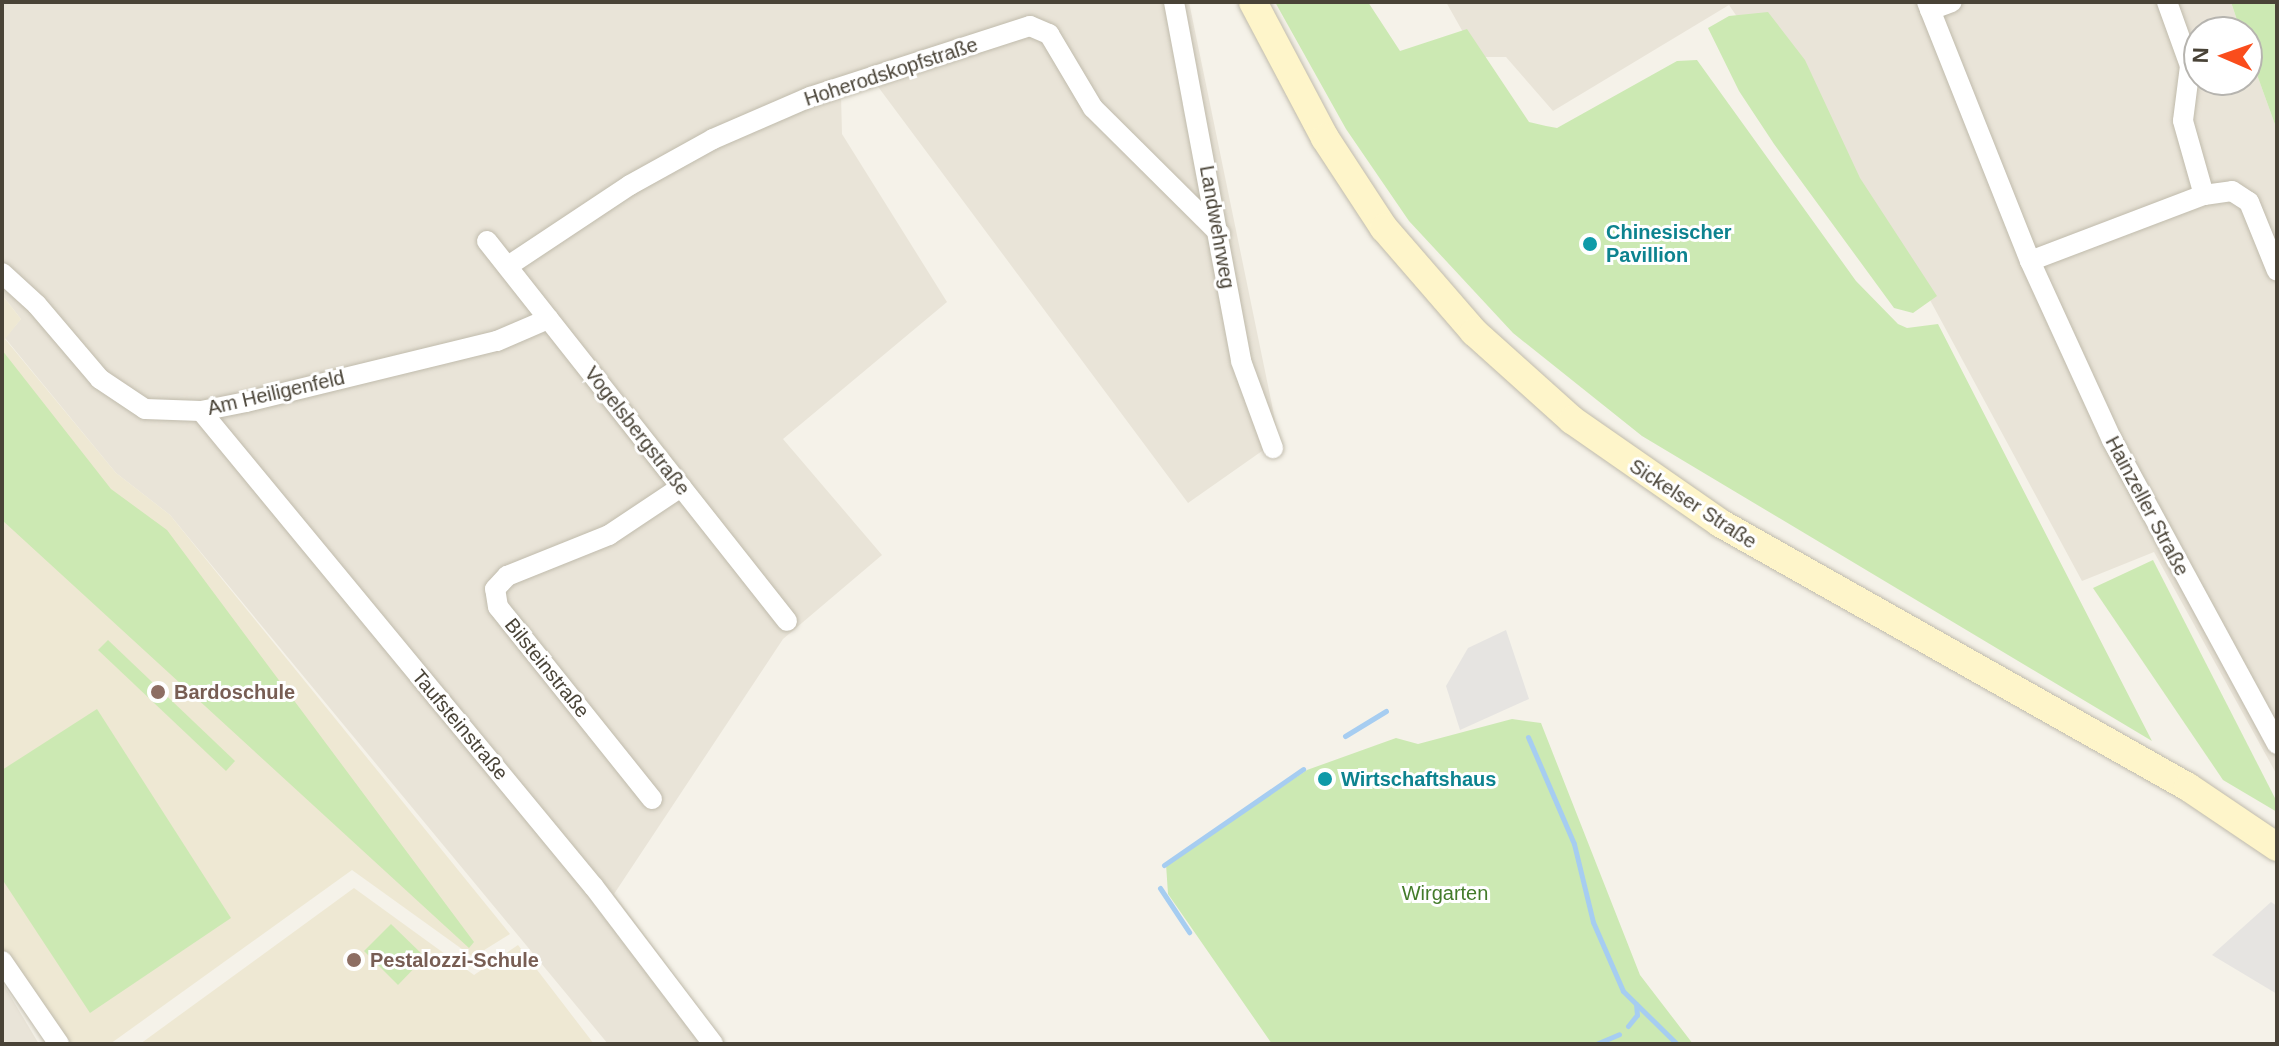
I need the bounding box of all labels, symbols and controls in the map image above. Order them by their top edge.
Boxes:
north arrow [2183,16,2263,96]
street label: Hoherodskopfstraße [801,33,981,111]
text: N [2188,47,2213,64]
street label: Landwehrweg [1194,164,1240,290]
place label: Chinesischer Pavillion [1606,220,1732,267]
marker: Chinesischer Pavillion [1581,235,1599,253]
street label: Vogelsbergstraße [579,362,695,500]
street label: Am Heiligenfeld [205,366,347,420]
street label: Hainzeller Straße [2100,432,2194,580]
street label: Sickelser Straße [1625,454,1761,554]
street label: Bilsteinstraße [500,613,594,723]
street label: Taufsteinstraße [407,665,513,785]
place label: Bardoschule [174,680,295,704]
marker: Bardoschule [149,683,167,701]
place label: Wirtschaftshaus [1341,767,1496,791]
marker: Wirtschaftshaus [1316,770,1334,788]
park label: Wirgarten [1402,881,1488,905]
place label: Pestalozzi-Schule [370,948,539,972]
marker: Pestalozzi-Schule [345,951,363,969]

